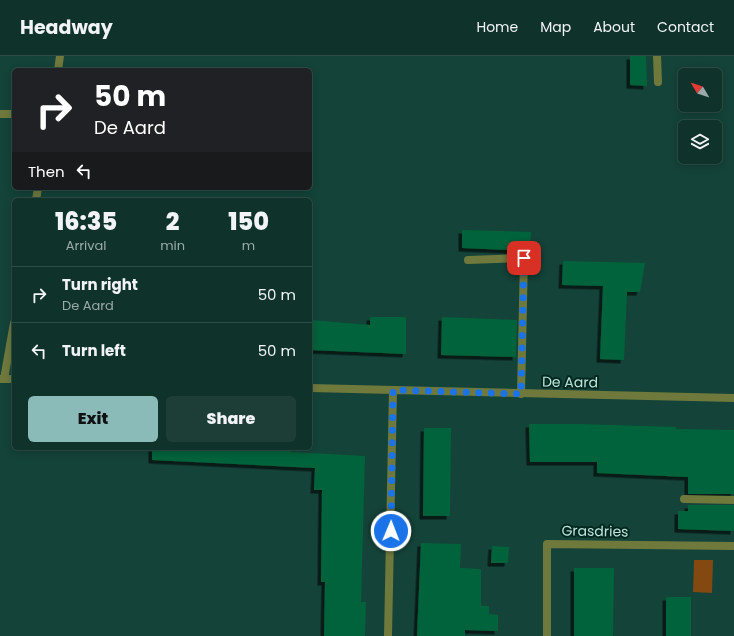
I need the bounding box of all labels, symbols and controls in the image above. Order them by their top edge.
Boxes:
text: Headway [20,14,113,41]
text: Home [476,17,518,37]
text: Map [540,17,571,37]
text: About [593,17,635,37]
text: Contact [657,17,714,37]
north arrow [678,68,722,112]
map controls [678,68,722,164]
text: 50 m [94,77,166,116]
icon: right [28,84,80,136]
text: De Aard [94,115,166,140]
button: layers [678,120,722,164]
icon: left [73,160,95,182]
text: Then [28,161,65,182]
text: 16:35 [55,205,117,238]
text: 2 [166,205,179,238]
text: 150 [228,205,269,238]
text: Arrival [66,236,107,255]
text: min [160,236,185,255]
text: m [242,236,255,255]
pin [507,241,541,275]
icon: arrive [513,247,535,269]
text: Turn right [62,274,138,295]
icon: right [28,284,50,306]
text: 50 m [258,284,296,305]
text: De Aard [62,296,114,315]
icon: left [28,340,50,362]
text: Turn left [62,340,126,361]
text: 50 m [258,340,296,361]
street label: De Aard [542,372,598,392]
button: Exit [28,396,158,442]
button: Share [166,396,296,442]
position arrow [370,510,412,552]
street label: Grasdries [561,520,629,542]

